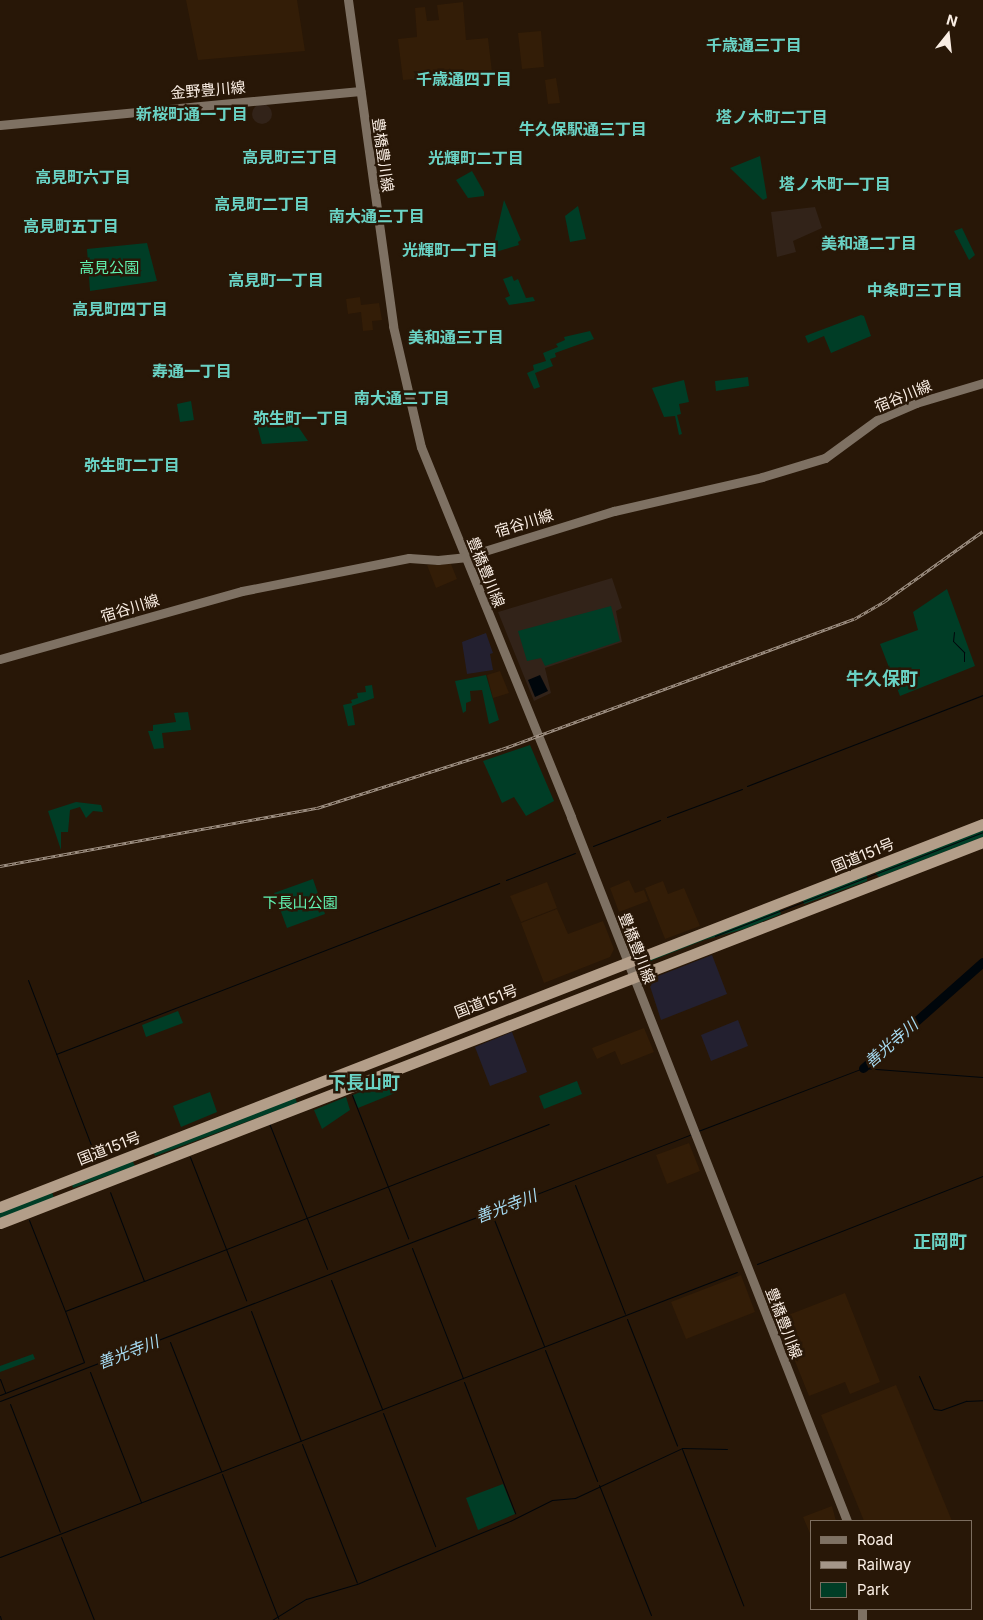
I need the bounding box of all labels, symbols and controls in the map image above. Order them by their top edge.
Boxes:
north arrow [923,10,973,60]
text: N [945,10,960,30]
district label: 千歳通三丁目 [706,35,802,55]
district label: 千歳通四丁目 [416,69,512,89]
street label: 金野豊川線 [170,78,246,102]
district label: 新桜町通一丁目 [136,104,248,124]
district label: 塔ノ木町二丁目 [716,107,828,127]
street label: 豊橋豊川線 [369,117,397,193]
district label: 牛久保駅通三丁目 [519,119,647,139]
district label: 高見町三丁目 [242,147,338,167]
district label: 光輝町二丁目 [428,148,524,168]
district label: 高見町六丁目 [35,167,131,187]
district label: 塔ノ木町一丁目 [779,174,891,194]
district label: 高見町二丁目 [214,194,310,214]
district label: 南大通三丁目 [329,206,425,226]
district label: 高見町五丁目 [23,216,119,236]
district label: 美和通二丁目 [821,233,917,253]
district label: 光輝町一丁目 [402,240,498,260]
park label: 高見公園 [79,259,139,277]
district label: 高見町一丁目 [228,270,324,290]
district label: 中条町三丁目 [867,280,963,300]
district label: 高見町四丁目 [72,299,168,319]
district label: 美和通三丁目 [408,327,504,347]
district label: 寿通一丁目 [152,361,232,381]
street label: 宿谷川線 [872,376,934,416]
district label: 南大通二丁目 [354,388,450,408]
district label: 弥生町一丁目 [253,408,349,428]
district label: 弥生町二丁目 [84,455,180,475]
street label: 宿谷川線 [493,506,555,540]
street label: 豊橋豊川線 [464,534,508,610]
street label: 宿谷川線 [99,591,161,625]
district label: 牛久保町 [846,668,918,690]
street label: 国道151号 [829,834,897,876]
park label: 下長山公園 [263,894,337,912]
street label: 豊橋豊川線 [615,910,659,986]
street label: 国道151号 [452,981,520,1021]
water label: 善光寺川 [861,1015,921,1071]
district label: 下長山町 [328,1072,400,1094]
street label: 国道151号 [75,1128,143,1168]
water label: 善光寺川 [473,1186,539,1226]
district label: 正岡町 [913,1231,967,1253]
street label: 豊橋豊川線 [762,1285,806,1361]
water label: 善光寺川 [95,1332,161,1372]
legend [810,1520,973,1610]
text: Road [857,1530,893,1549]
text: Railway [857,1555,911,1574]
text: Park [857,1580,889,1599]

